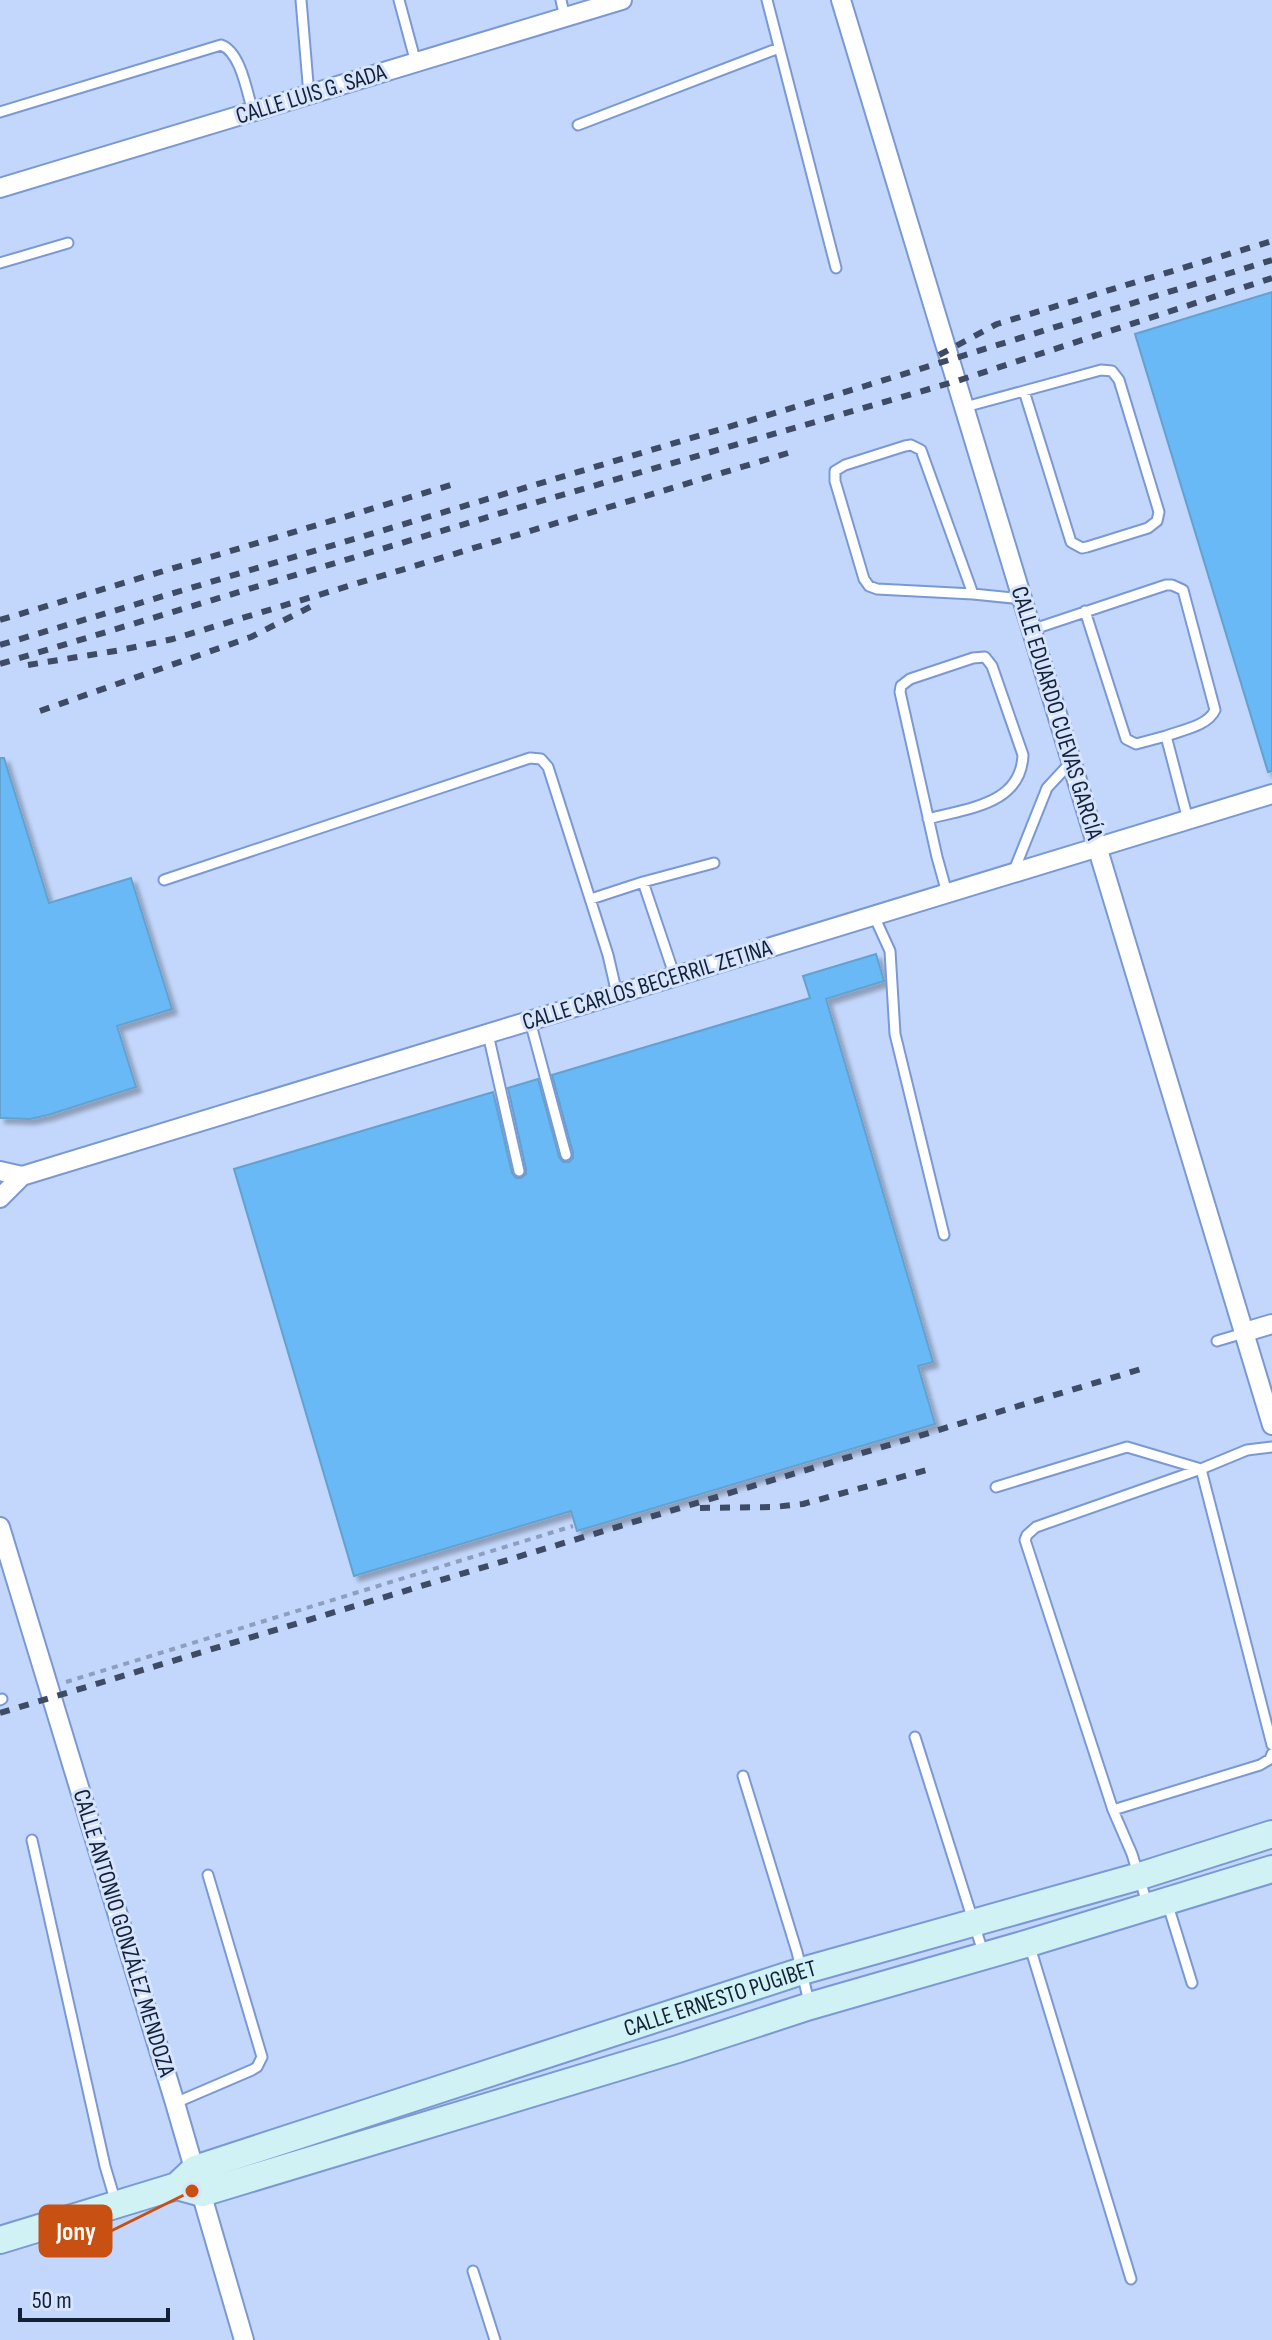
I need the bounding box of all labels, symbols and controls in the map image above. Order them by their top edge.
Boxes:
street label: CALLE LUIS G. SADA [232,57,390,131]
street label: CALLE EDUARDO CUEVAS GARCÍA [1005,583,1110,844]
street label: CALLE CARLOS BECERRIL ZETINA [519,933,776,1037]
street label: CALLE ANTONIO GONZÁLEZ MENDOZA [66,1786,182,2081]
street label: CALLE ERNESTO PUGIBET [620,1953,820,2043]
callout: Jony [40,2206,111,2256]
text: Jony [55,2217,96,2248]
scale bar [20,2272,168,2322]
text: 50 m [32,2286,72,2315]

